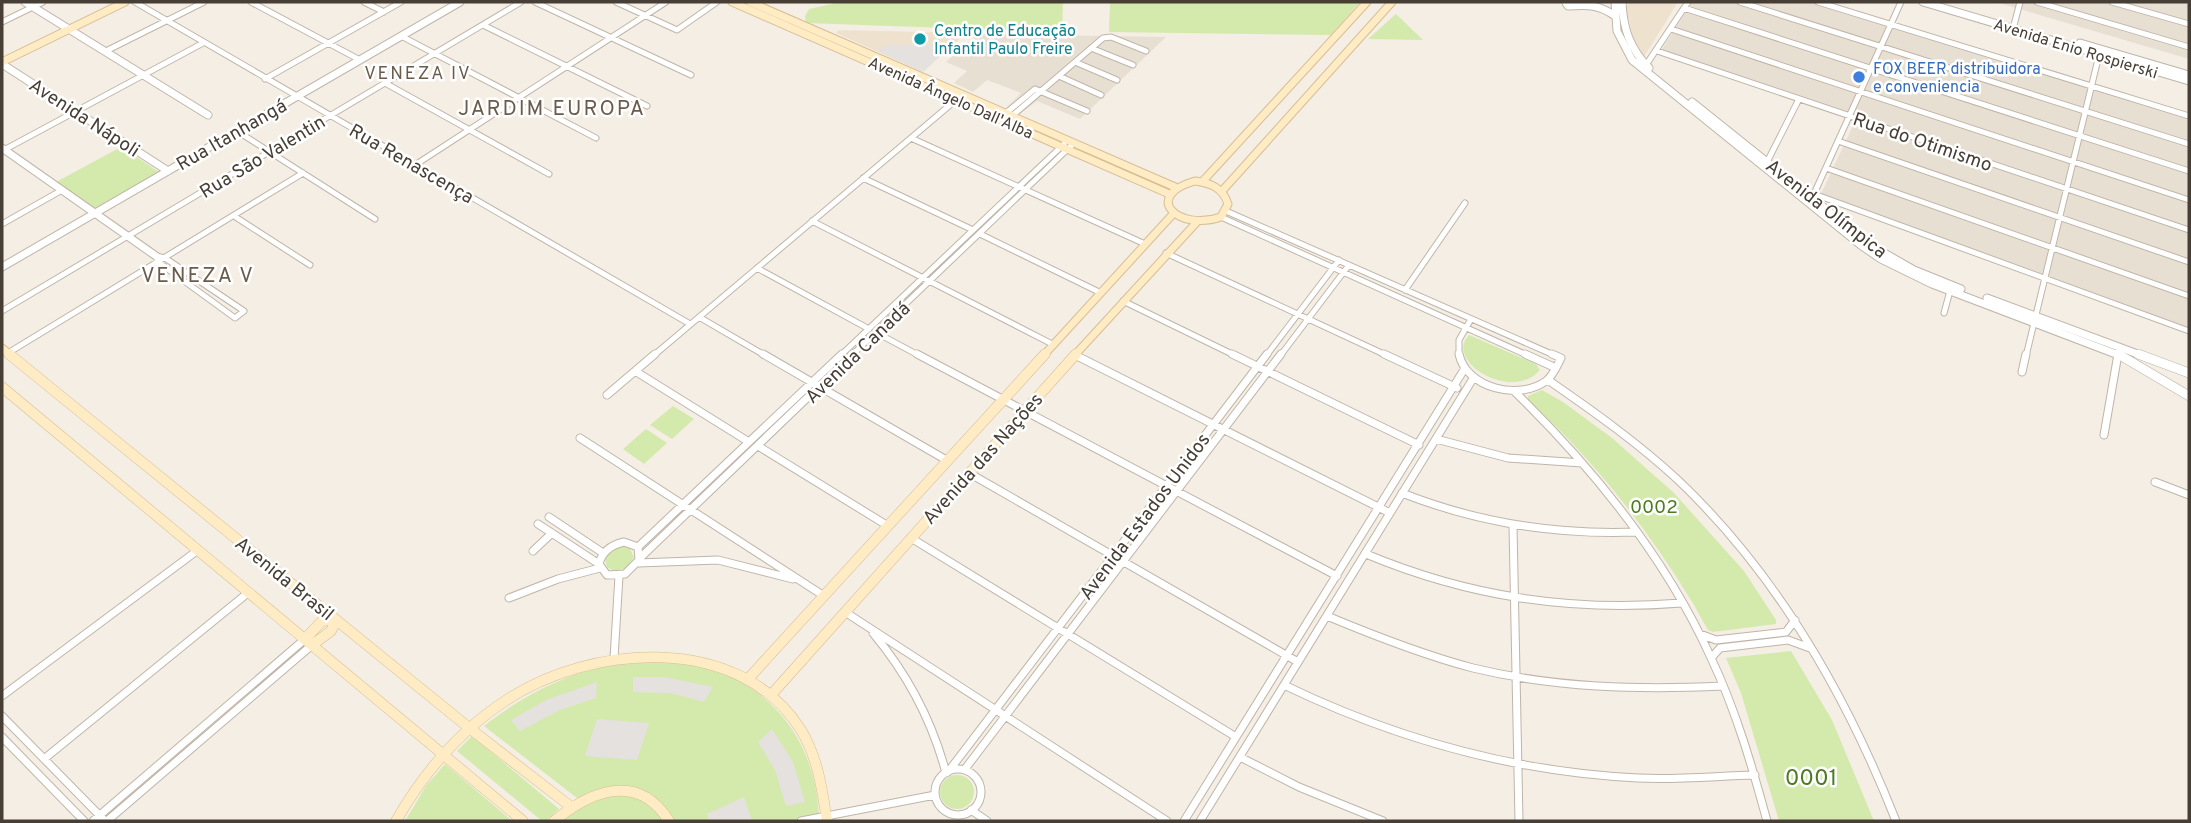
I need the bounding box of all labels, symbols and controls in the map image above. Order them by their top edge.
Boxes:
street label: Avenida Enio Rospierski [1991,15,2160,84]
place label: Centro de Educação Infantil Paulo Freire [934,22,1076,60]
marker: Centro de Educação Infantil Paulo Freire [912,31,928,47]
street label: Avenida Ângelo Dall'Alba [865,52,1037,144]
place label: FOX BEER distribuidora e conveniencia [1873,60,2041,98]
district label: VENEZA IV [364,63,472,86]
marker: FOX BEER distribuidora e conveniencia [1851,69,1867,85]
street label: Avenida Nápoli [24,74,144,163]
street label: Rua Itanhangá [172,94,292,177]
district label: JARDIM EUROPA [458,96,646,123]
street label: Rua do Otimismo [1850,108,1995,178]
street label: Rua São Valentin [196,111,330,205]
street label: Rua Renascença [344,119,478,210]
street label: Avenida Olímpica [1760,155,1891,264]
district label: VENEZA V [141,263,255,290]
street label: Avenida Canadá [801,297,916,410]
street label: Avenida das Nações [918,389,1049,530]
street label: Avenida Estados Unidos [1075,429,1216,605]
park label: 0002 [1630,496,1678,520]
street label: Avenida Brasil [229,532,338,627]
park label: 0001 [1785,765,1837,794]

